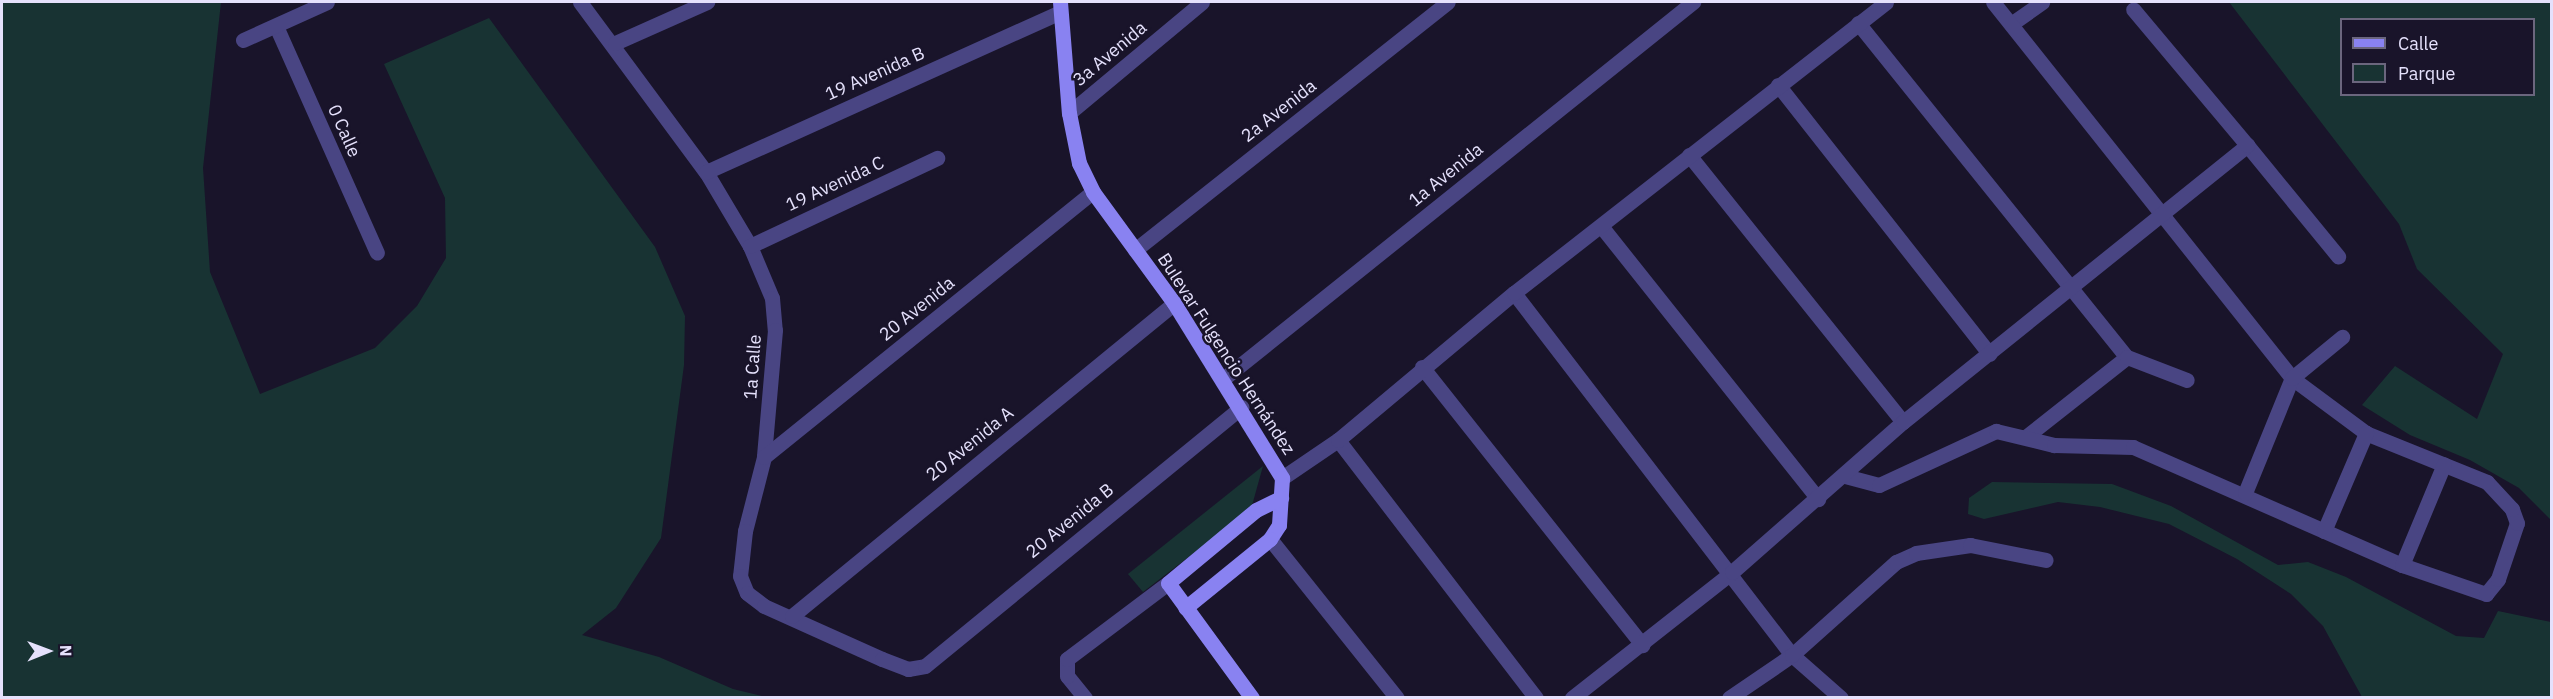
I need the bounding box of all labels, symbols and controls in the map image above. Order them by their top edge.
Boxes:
street label: 3a Avenida [1069,17,1151,91]
legend [2340,18,2535,96]
text: Calle [2398,32,2438,55]
street label: 19 Avenida B [822,42,928,106]
text: Parque [2398,62,2455,85]
street label: 2a Avenida [1237,75,1321,147]
street label: 0 Calle [323,101,365,161]
street label: 1a Avenida [1405,139,1487,211]
street label: 19 Avenida C [782,152,888,216]
street label: Bulevar Fulgencio Hernández [1153,249,1299,459]
street label: 20 Avenida [875,272,959,346]
street label: 1a Calle [740,334,766,400]
street label: 20 Avenida A [922,402,1018,486]
street label: 20 Avenida B [1022,479,1118,563]
north arrow [18,621,78,681]
text: N [56,645,76,657]

